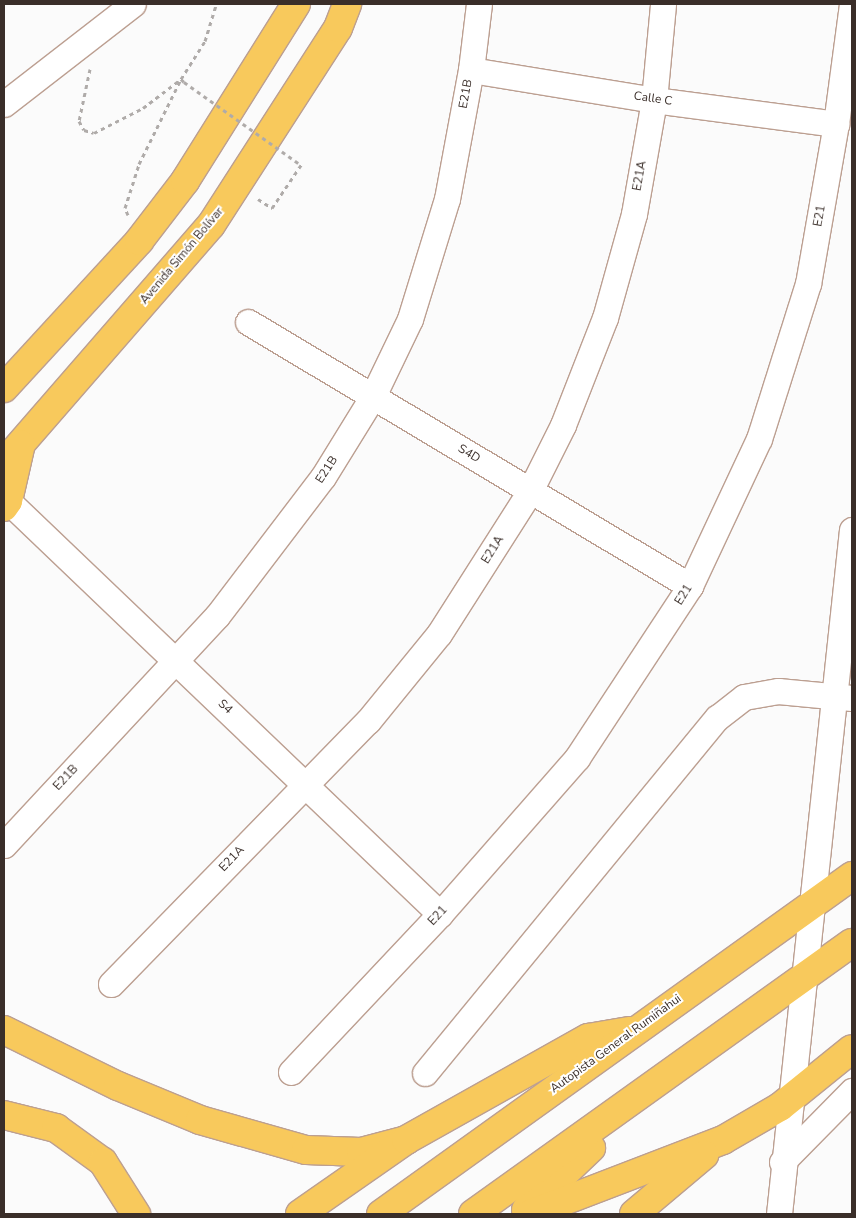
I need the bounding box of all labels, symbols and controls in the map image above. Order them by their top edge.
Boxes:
street label: E21B [456,78,476,110]
street label: Calle C [633,89,673,109]
street label: E21A [630,160,650,192]
street label: E21 [811,204,829,228]
street label: Avenida Simón Bolívar [137,205,227,307]
street label: S4D [455,442,483,466]
street label: E21B [313,454,341,486]
street label: E21A [479,533,507,567]
street label: E21 [672,582,696,608]
street label: S4 [215,697,235,717]
street label: E21B [51,762,81,794]
street label: E21A [216,843,248,875]
street label: E21 [425,903,451,929]
street label: Autopista General Rumiñahui [548,992,684,1096]

